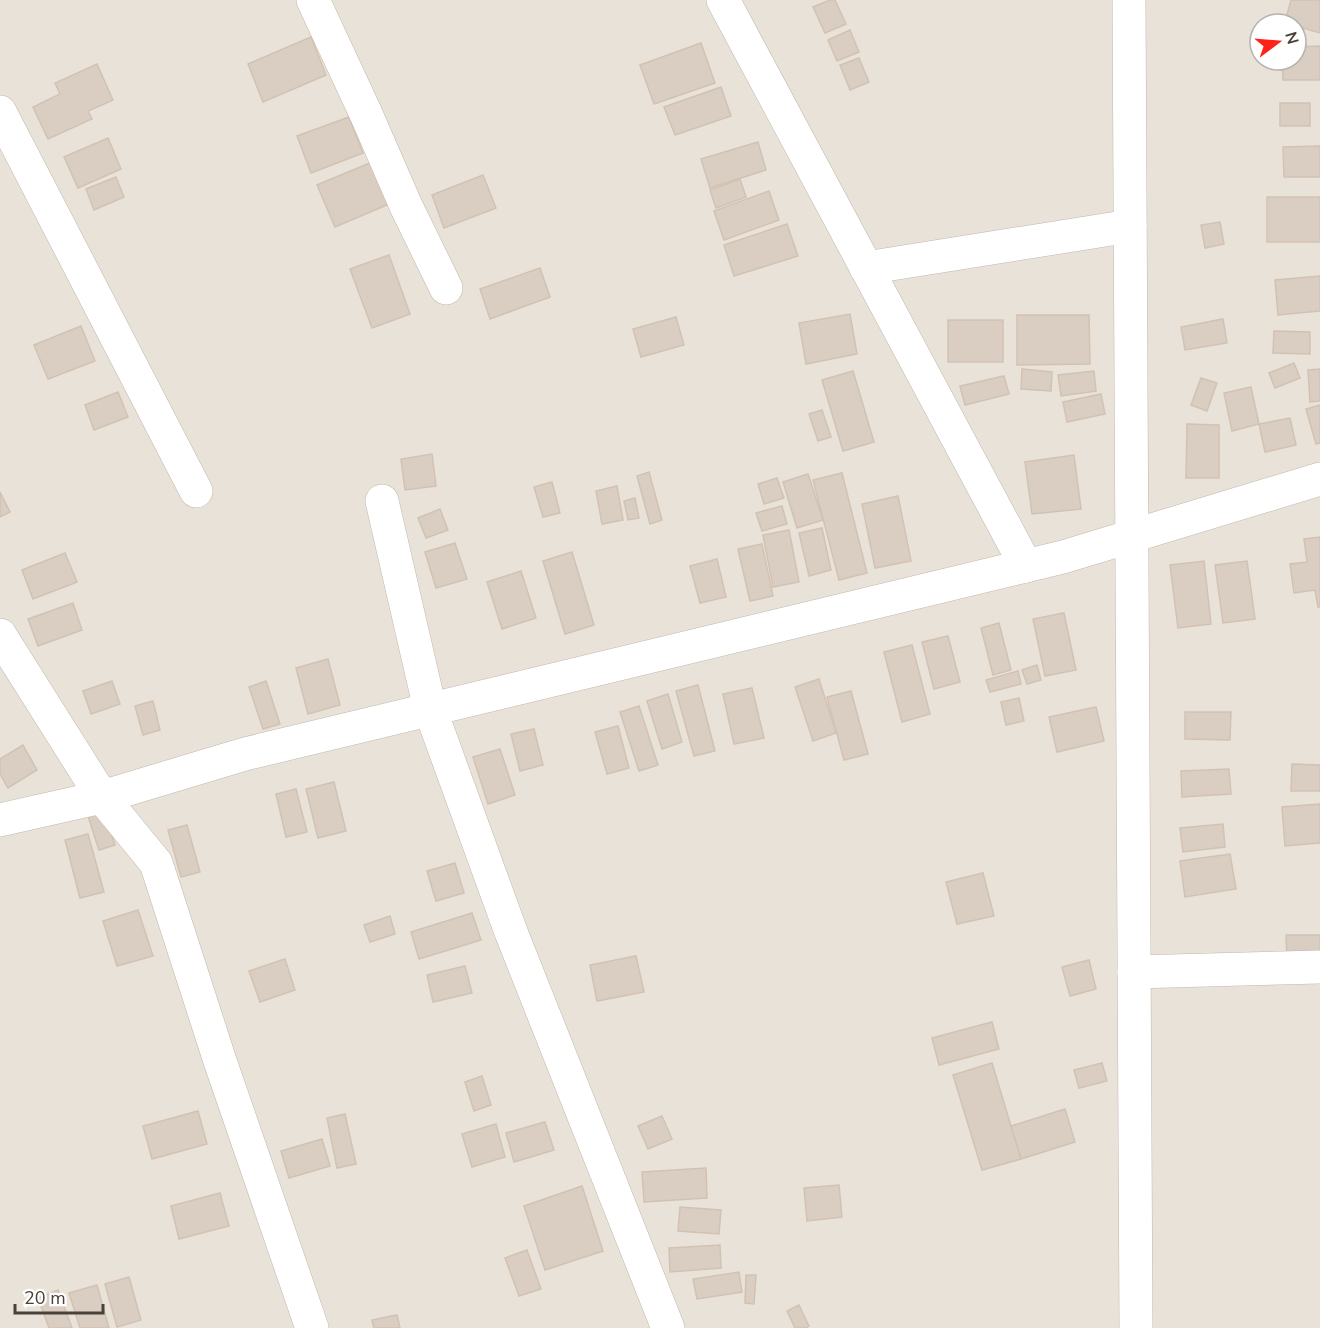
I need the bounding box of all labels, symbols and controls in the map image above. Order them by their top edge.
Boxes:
north arrow [1248,12,1308,72]
text: N [1279,29,1304,47]
scale bar [15,1277,104,1315]
text: 20 m [24,1286,66,1310]

